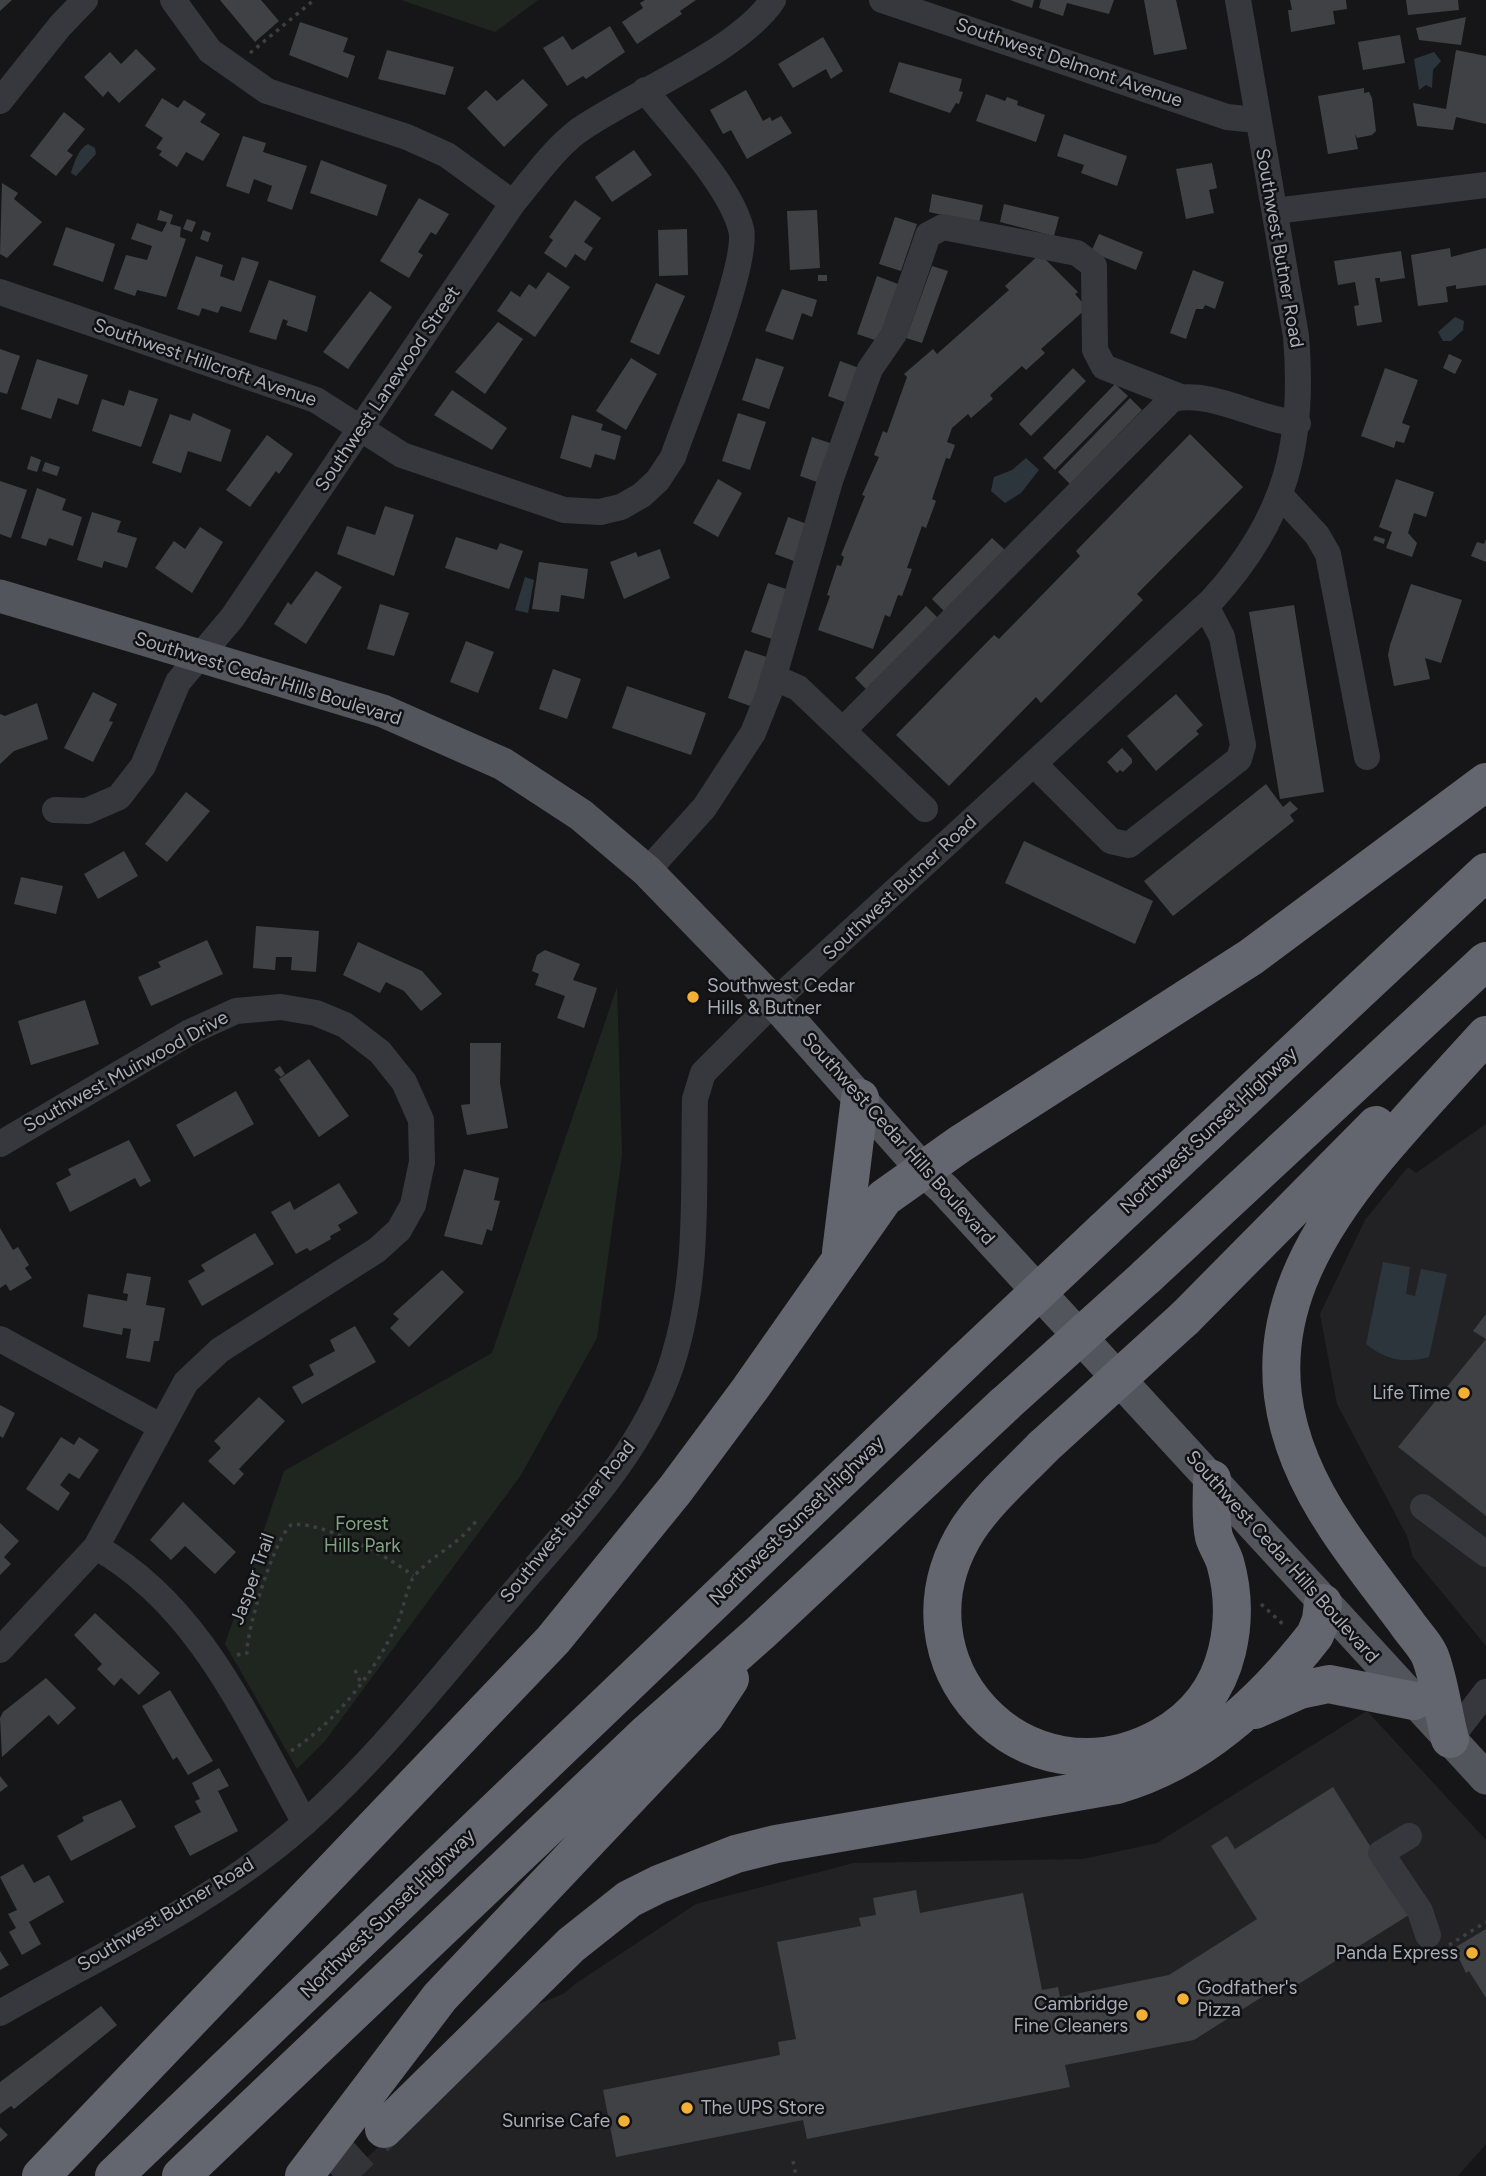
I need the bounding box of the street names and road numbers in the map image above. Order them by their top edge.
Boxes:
street label: Southwest Delmont Avenue [953,13,1185,113]
street label: Southwest Butner Road [1250,147,1308,349]
street label: Southwest Lanewood Street [311,282,465,496]
street label: Southwest Hillcroft Avenue [90,314,320,412]
street label: Southwest Cedar Hills Boulevard [132,627,404,731]
street label: Southwest Butner Road [818,811,982,965]
street label: Southwest Muirwood Drive [20,1006,232,1138]
street label: Southwest Cedar Hills Boulevard [797,1028,999,1250]
street label: Northwest Sunset Highway [1116,1043,1302,1219]
street label: Northwest Sunset Highway [705,1432,889,1610]
street label: Southwest Butner Road [496,1436,640,1608]
street label: Southwest Cedar Hills Boulevard [1181,1446,1383,1668]
street label: Jasper Trail [226,1530,280,1628]
street label: Northwest Sunset Highway [296,1825,480,2003]
street label: Southwest Butner Road [74,1853,258,1977]

